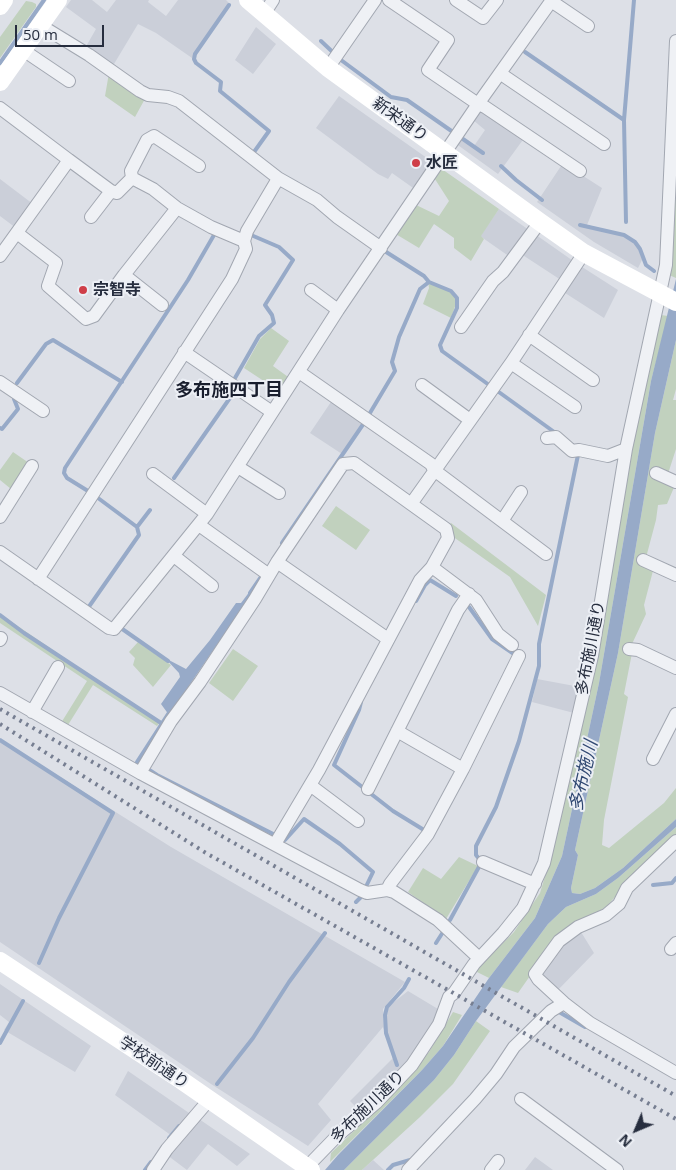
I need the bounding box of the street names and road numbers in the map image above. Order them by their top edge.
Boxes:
street label: 新栄通り [368,93,432,147]
street label: 多布施川通り [572,599,610,697]
street label: 学校前通り [115,1033,193,1093]
street label: 多布施川通り [327,1067,409,1147]

